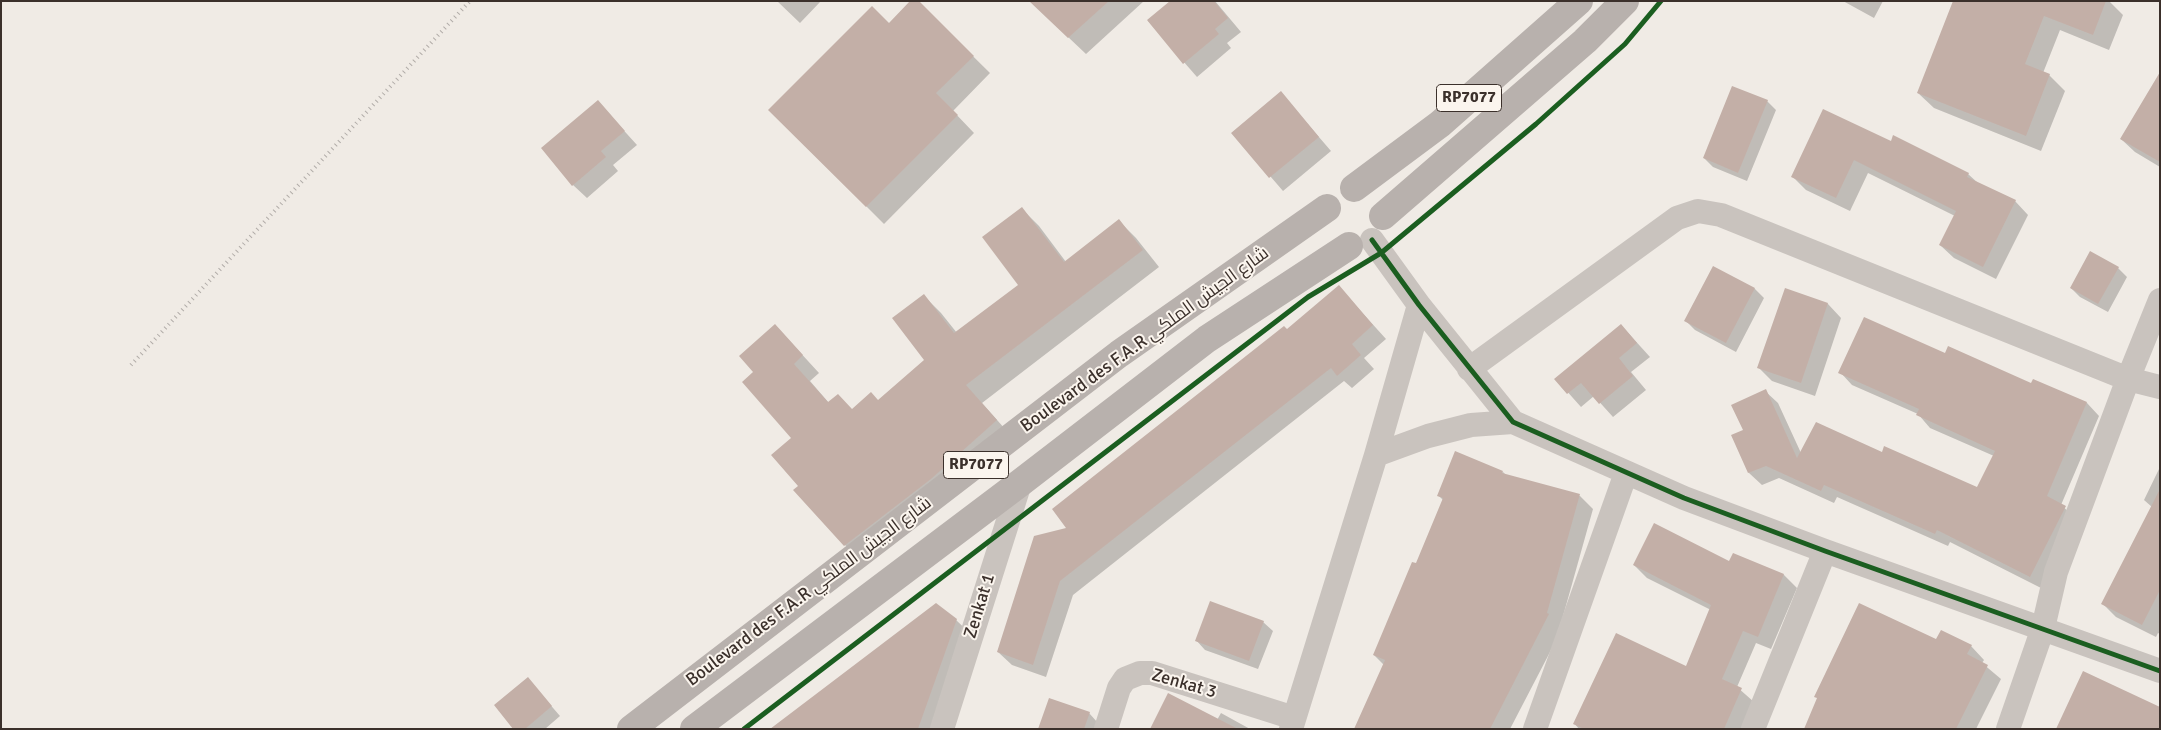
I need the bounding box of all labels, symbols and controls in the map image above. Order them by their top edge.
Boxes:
road number: RP7077 [1436,85,1502,112]
street label: Boulevard des F.A.R شارع الجيش الملكي [1017,243,1273,437]
road number: RP7077 [944,452,1008,478]
street label: Boulevard des F.A.R شارع الجيش الملكي [682,493,936,691]
street label: Zenkat 1 [960,571,1000,641]
street label: Zenkat 3 [1149,664,1219,704]

